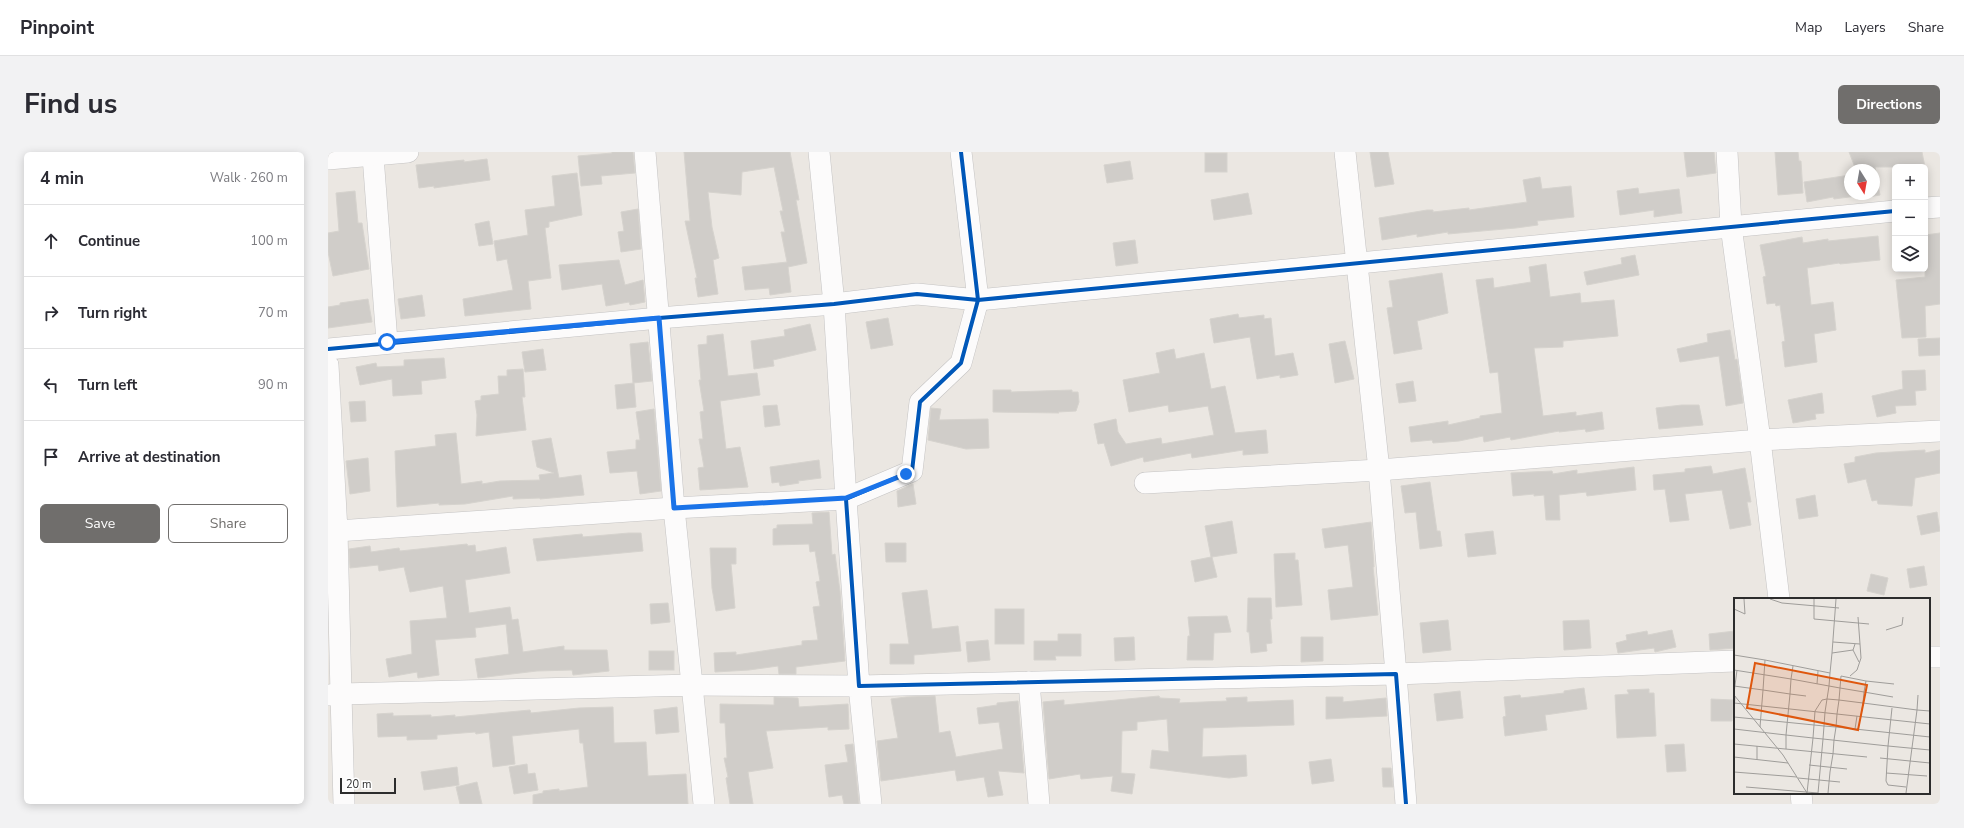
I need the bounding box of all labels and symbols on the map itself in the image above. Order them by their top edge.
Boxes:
north arrow [1844,164,1880,200]
route start [378,333,396,351]
route end [897,465,915,483]
inset map [1734,598,1930,794]
scale bar [340,776,396,795]

